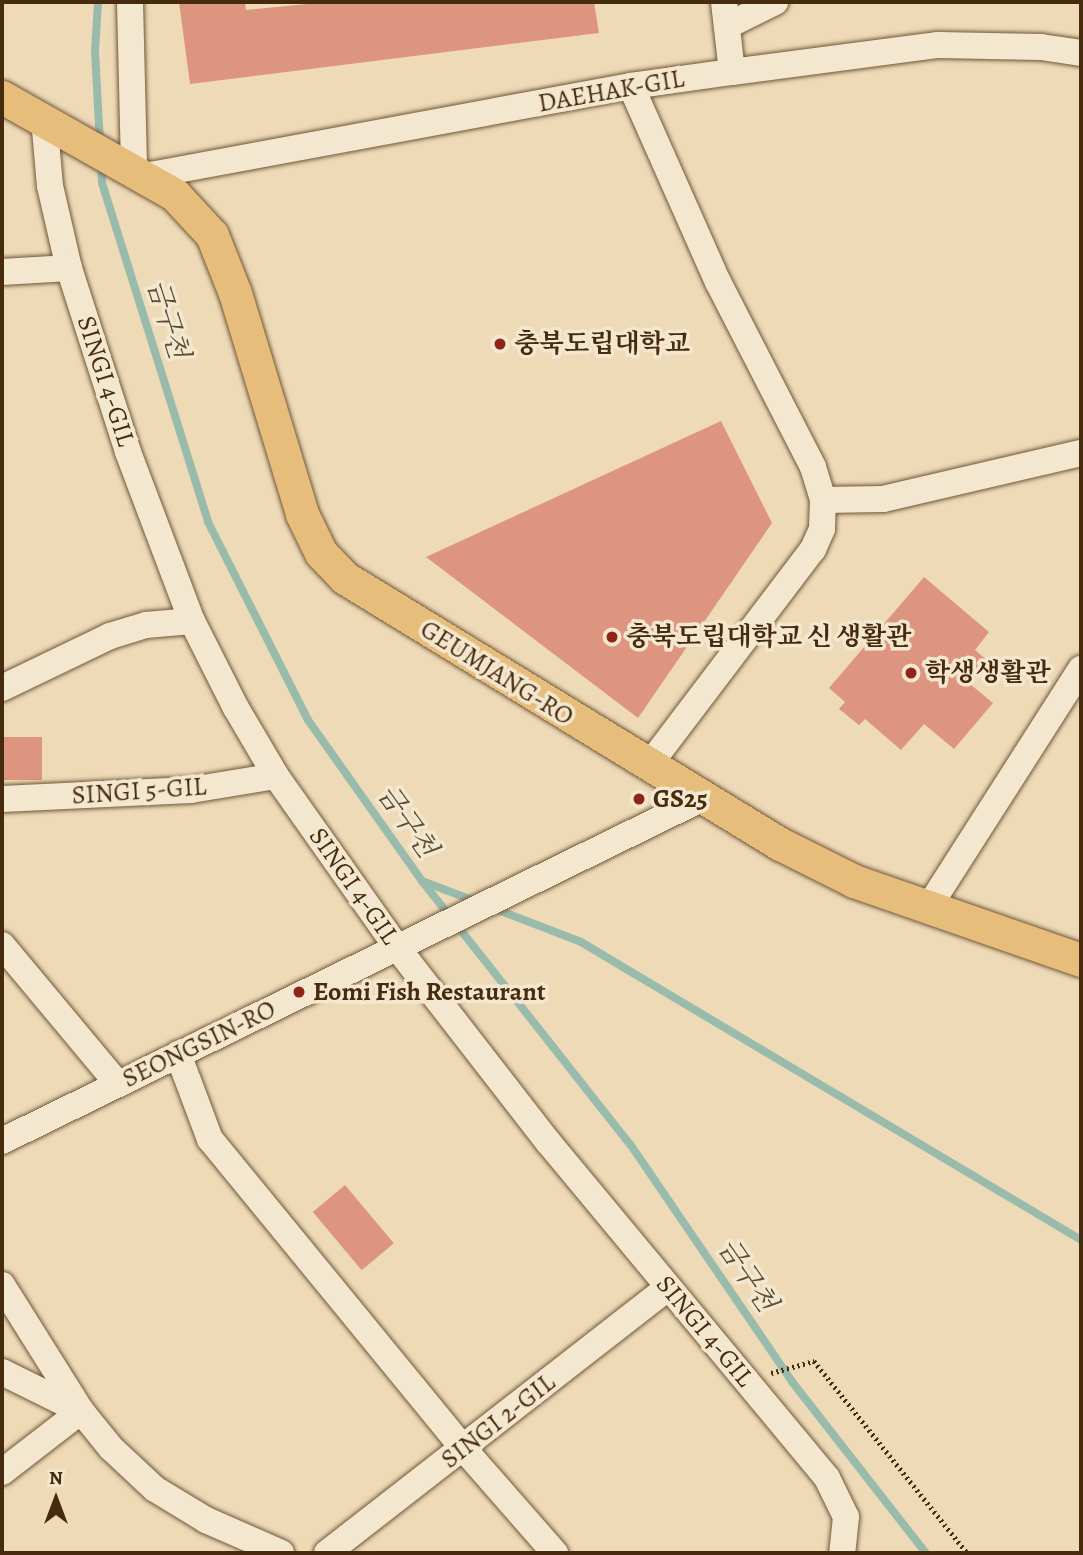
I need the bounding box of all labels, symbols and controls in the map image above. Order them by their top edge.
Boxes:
street label: DAEHAK-GIL [536,63,686,119]
water label: 금구천 [140,275,196,363]
street label: SINGI 4-GIL [70,312,142,450]
place label: 충북도립대학교 [514,328,690,360]
marker: 충북도립대학교 [492,336,508,352]
street label: GEUMJANG-RO [415,614,579,732]
place label: 충북도립대학교 신 생활관 [626,621,911,653]
marker: 충북도립대학교 신 생활관 [604,629,620,645]
place label: 학생생활관 [925,657,1051,689]
marker: 학생생활관 [903,665,919,681]
street label: SINGI 5-GIL [71,771,207,811]
water label: 금구천 [370,778,444,864]
place label: GS25 [653,783,708,815]
marker: GS25 [631,791,647,807]
street label: SINGI 4-GIL [302,822,406,950]
place label: Eomi Fish Restaurant [313,976,546,1008]
marker: Eomi Fish Restaurant [291,984,307,1000]
street label: SEONGSIN-RO [117,993,281,1095]
water label: 금구천 [710,1232,784,1318]
street label: SINGI 4-GIL [650,1269,760,1393]
street label: SINGI 2-GIL [435,1367,561,1475]
north arrow [21,1464,91,1534]
text: N [49,1465,63,1491]

